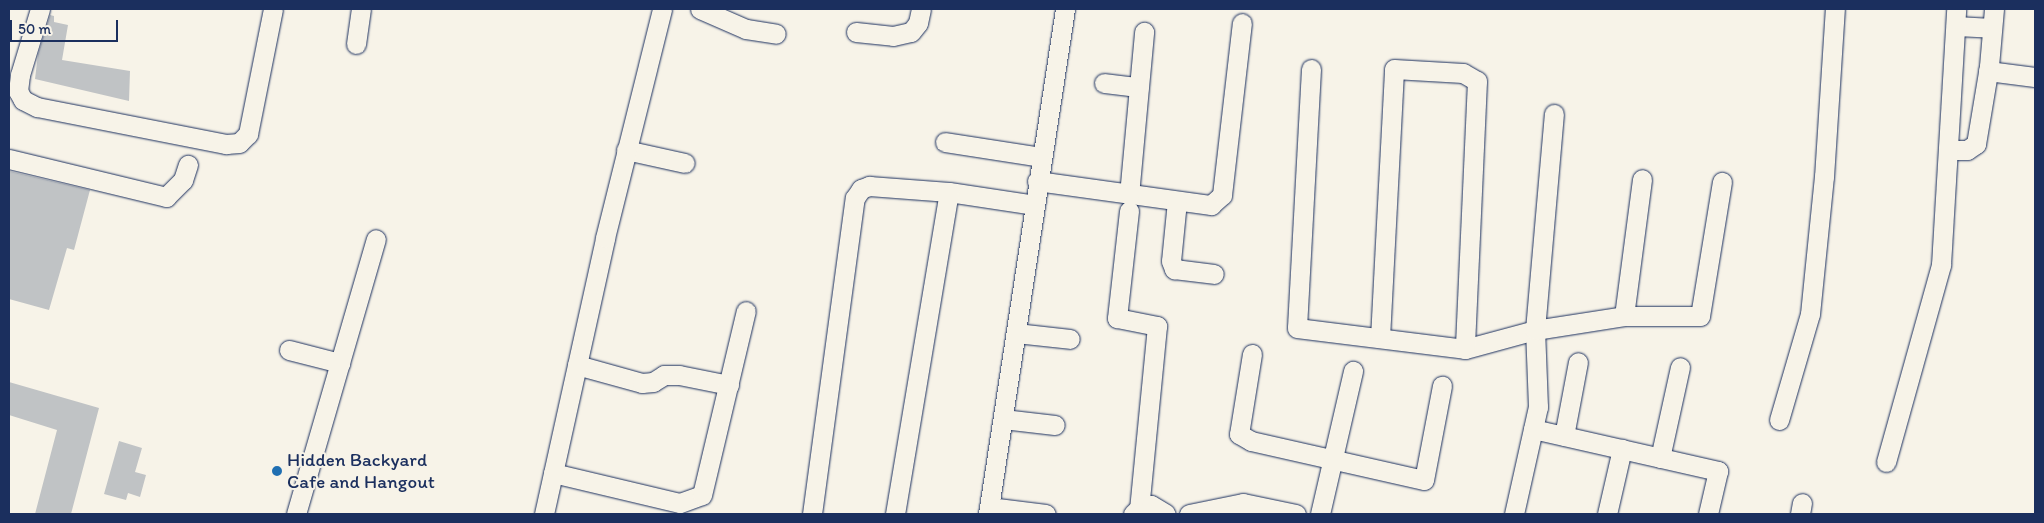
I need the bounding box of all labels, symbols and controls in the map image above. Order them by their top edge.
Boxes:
scale bar [12,10,120,42]
text: 50 m [18,20,51,38]
place label: Hidden Backyard Cafe and Hangout [287,449,435,493]
marker: Hidden Backyard Cafe and Hangout [271,465,283,477]

